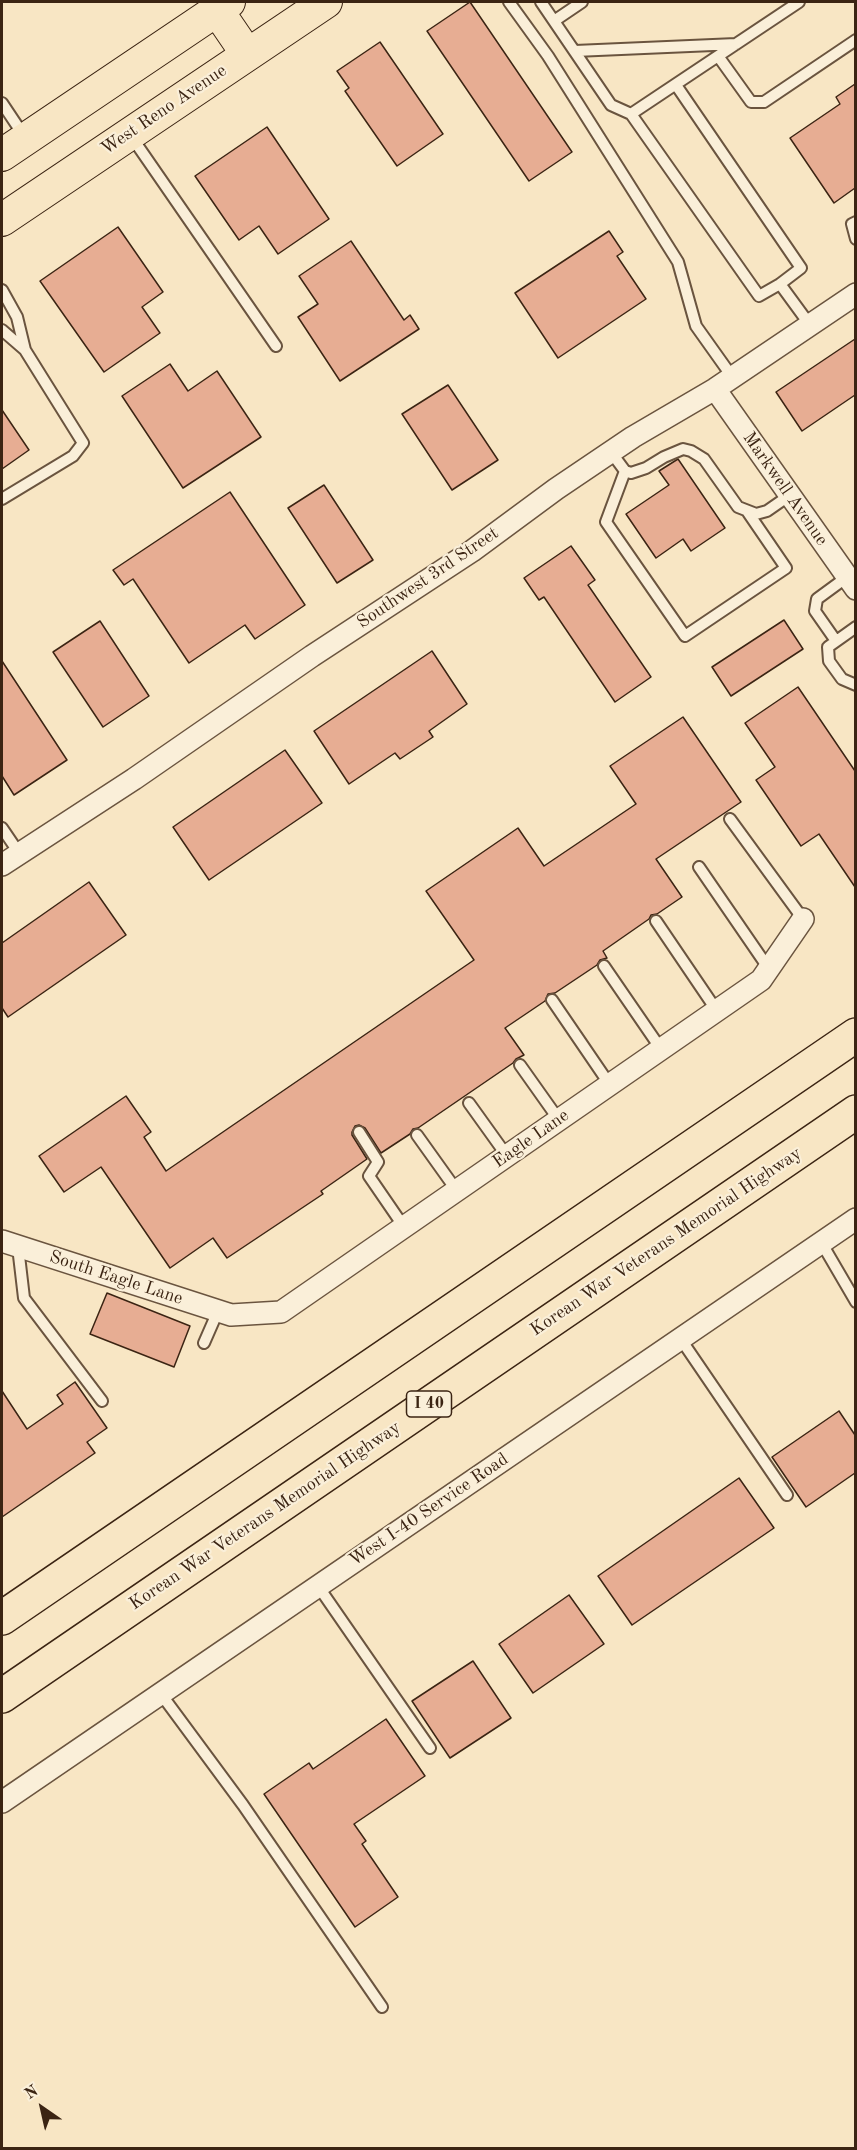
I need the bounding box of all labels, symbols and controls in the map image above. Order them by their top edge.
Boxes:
street label: West Reno Avenue [97,60,231,160]
street label: Markwell Avenue [738,428,832,550]
street label: Southwest 3rd Street [353,523,503,633]
street label: Eagle Lane [489,1105,573,1173]
street label: Korean War Veterans Memorial Highway [526,1143,806,1341]
street label: South Eagle Lane [47,1246,185,1310]
road number: I 40 [406,1391,452,1417]
street label: Korean War Veterans Memorial Highway [125,1417,405,1615]
street label: West I-40 Service Road [345,1449,513,1571]
north arrow [12,2078,72,2138]
text: N [22,2083,41,2103]

